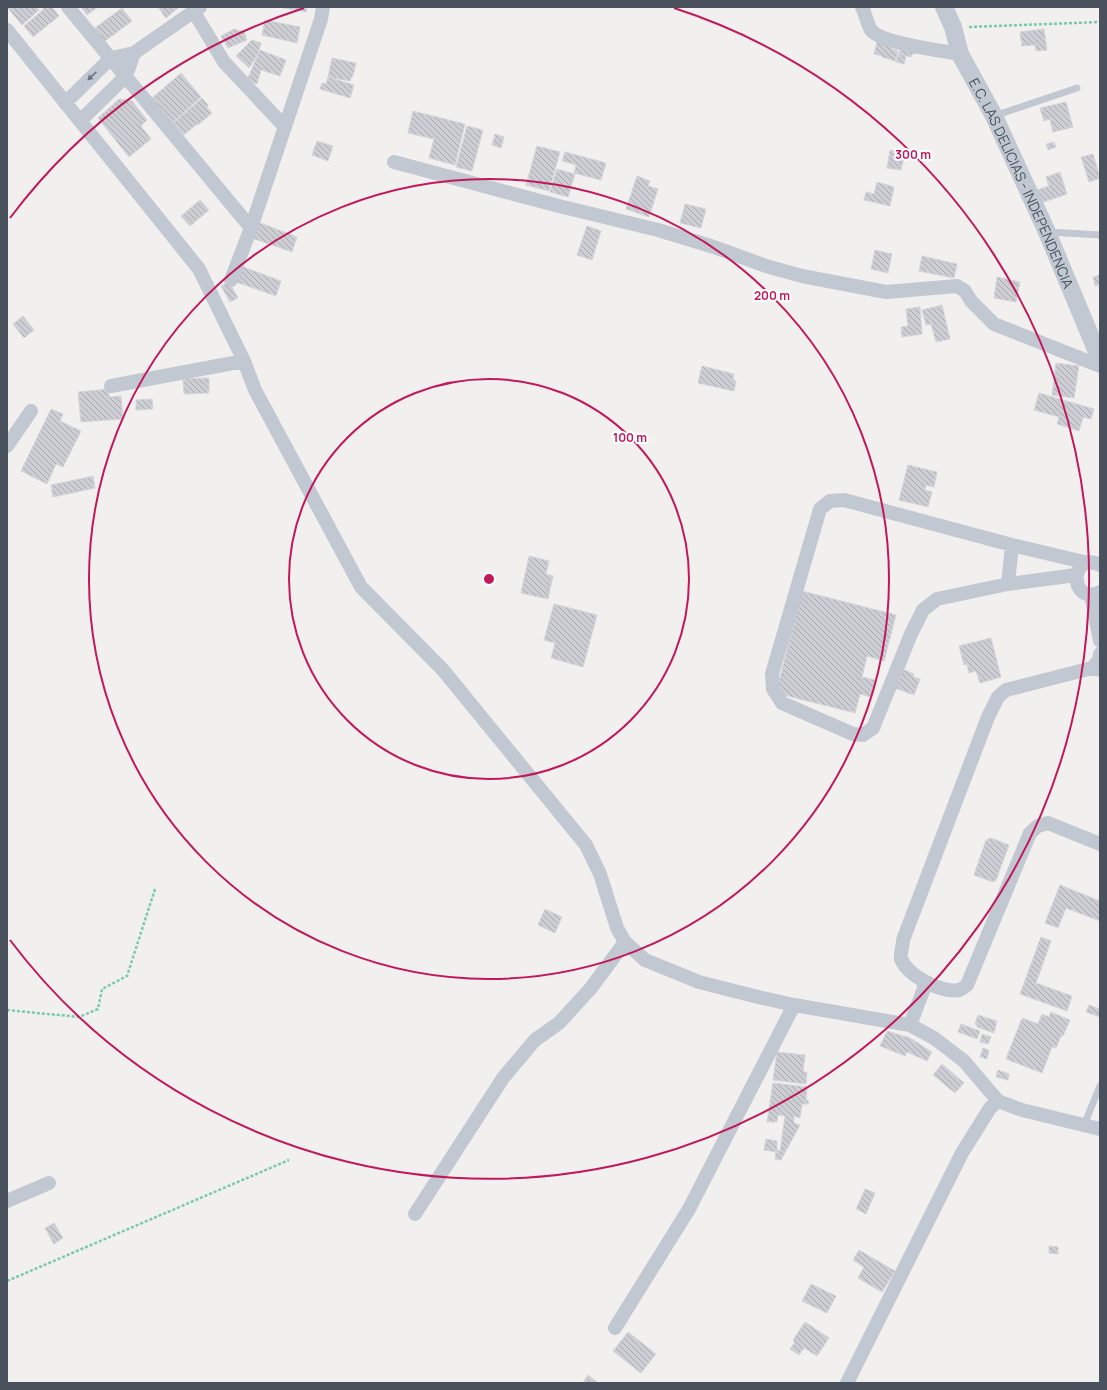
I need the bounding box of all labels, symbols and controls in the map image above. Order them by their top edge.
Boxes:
one-way arrow [87,71,97,81]
street label: E.C. LAS DELICIAS - INDEPENDENCIA [965,74,1079,291]
text: 300 m [895,146,931,163]
text: 200 m [754,287,790,304]
text: 100 m [613,429,647,446]
centre of rings [482,572,496,586]

